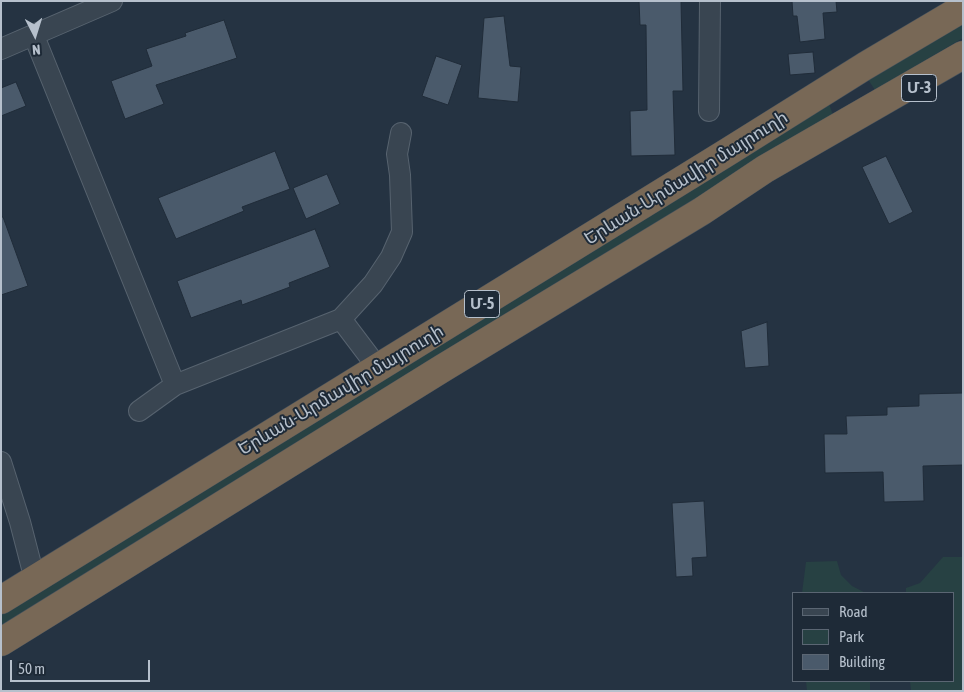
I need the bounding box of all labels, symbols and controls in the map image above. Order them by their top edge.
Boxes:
north arrow [10,10,60,60]
text: N [32,42,41,58]
road number: Մ-3 [902,75,936,102]
street label: Երևան-Արմավիր մայրուղի [580,106,792,250]
road number: Մ-5 [464,290,500,318]
street label: Երևան-Արմավիր մայրուղի [234,320,448,460]
legend [792,592,954,682]
text: Road [839,603,868,620]
text: Park [839,628,864,645]
scale bar [12,650,152,682]
text: Building [839,653,885,670]
text: 50 m [18,660,45,677]

